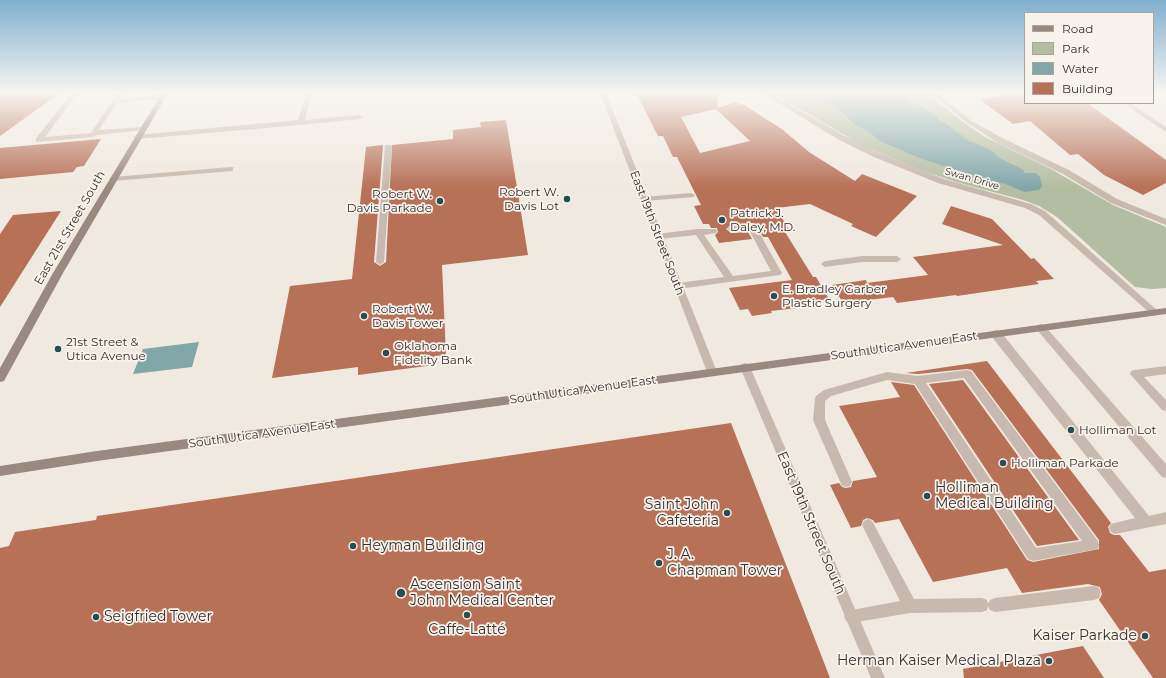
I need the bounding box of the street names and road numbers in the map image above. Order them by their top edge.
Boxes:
street label: Swan Drive [943,165,1001,193]
street label: East 21st Street South [31,168,109,288]
street label: East 19th Street South [627,169,687,297]
street label: South Utica Avenue East [830,329,978,363]
street label: South Utica Avenue East [509,373,657,407]
street label: South Utica Avenue East [188,417,336,451]
street label: East 19th Street South [773,449,849,597]

